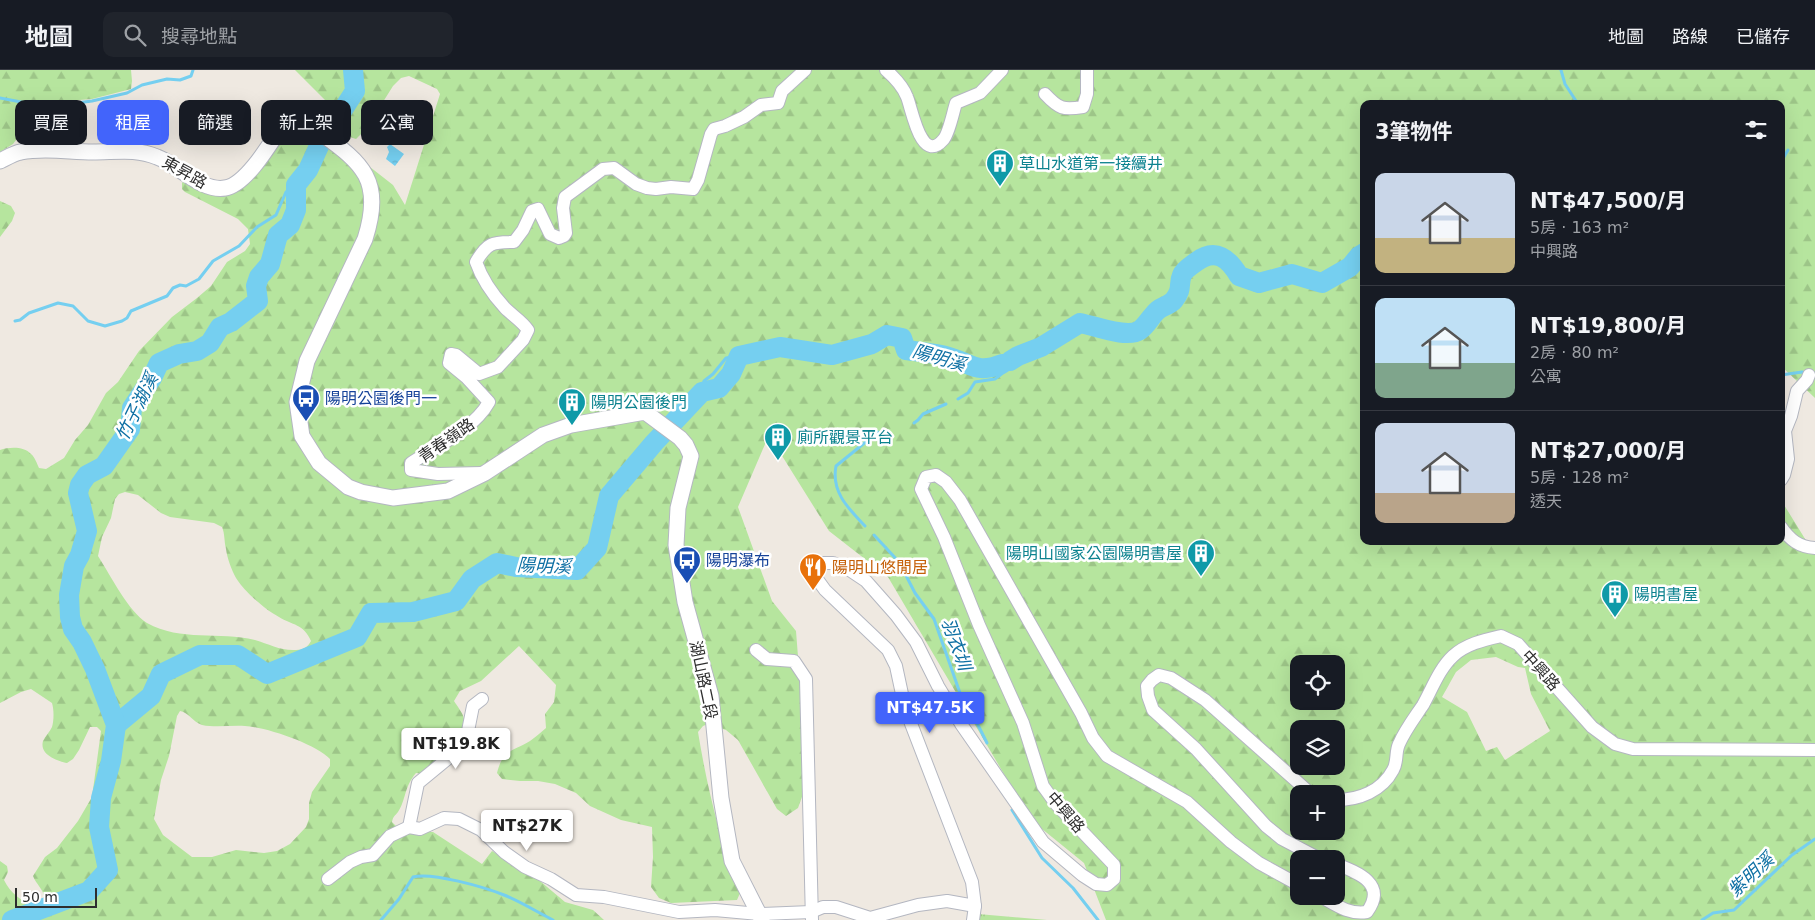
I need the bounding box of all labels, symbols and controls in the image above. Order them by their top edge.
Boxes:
search box [103,12,453,57]
icon: search [121,21,149,49]
text: 地圖 [25,23,73,51]
text: 搜尋地點 [161,25,237,47]
text: 地圖 [1608,26,1644,47]
text: 路線 [1672,26,1708,47]
text: 已儲存 [1736,26,1790,47]
chip: 買屋 [15,100,87,145]
chip: 租屋 [97,100,169,145]
chip: 篩選 [179,100,251,145]
chip: 新上架 [261,100,351,145]
chip: 公寓 [361,100,433,145]
icon: filters [1742,116,1770,144]
text: 3筆物件 [1375,120,1453,144]
building icon: 草山水道第一接續井 [985,148,1015,187]
street label: 東昇路 [159,152,210,192]
place label: 草山水道第一接續井 [1019,154,1163,173]
text: NT$47,500/月 [1530,189,1686,213]
icon: home [1415,193,1475,253]
text: 5房 · 163 m² [1530,218,1629,237]
text: 中興路 [1530,242,1578,261]
text: NT$19,800/月 [1530,314,1686,338]
icon: home [1415,318,1475,378]
water label: 陽明溪 [910,340,971,376]
text: 2房 · 80 m² [1530,343,1619,362]
water label: 竹子湖溪 [111,367,163,444]
text: 公寓 [1530,367,1562,386]
bus stop icon: 陽明公園後門一 [291,383,321,422]
building icon: 陽明公園後門 [557,387,587,426]
place label: 陽明公園後門一 [325,389,437,408]
place label: 陽明公園後門 [591,393,687,412]
street label: 青春嶺路 [415,414,478,467]
building icon: 廁所觀景平台 [763,422,793,461]
place label: 廁所觀景平台 [797,428,893,447]
text: NT$27,000/月 [1530,439,1686,463]
icon: home [1415,443,1475,503]
text: 5房 · 128 m² [1530,468,1629,487]
text: 透天 [1530,492,1562,511]
building icon: 陽明山國家公園陽明書屋 [1186,538,1216,577]
place label: 陽明山國家公園陽明書屋 [1006,544,1182,563]
bus stop icon: 陽明瀑布 [672,545,702,584]
place label: 陽明瀑布 [706,551,770,570]
restaurant icon: 陽明山悠閒居 [798,552,828,591]
water label: 陽明溪 [517,554,574,577]
place label: 陽明山悠閒居 [832,558,928,577]
building icon: 陽明書屋 [1600,579,1630,618]
place label: 陽明書屋 [1634,585,1698,604]
water label: 羽衣圳 [937,615,977,676]
street label: 湖山路二段 [686,639,721,721]
street label: 中興路 [1518,646,1564,695]
map controls [1290,655,1345,905]
button: locate [1290,655,1345,710]
pin: NT$47.5K [878,692,982,734]
text: NT$47.5K [886,698,974,717]
button: layers [1290,720,1345,775]
pin: NT$19.8K [404,728,508,770]
text: NT$19.8K [412,734,500,753]
button: + [1290,785,1345,840]
street label: 中興路 [1043,788,1089,837]
pin: NT$27K [486,810,568,852]
text: NT$27K [492,816,562,835]
water label: 紫明溪 [1724,846,1780,901]
button: − [1290,850,1345,905]
scale bar [15,885,98,908]
text: 50 m [22,889,58,905]

